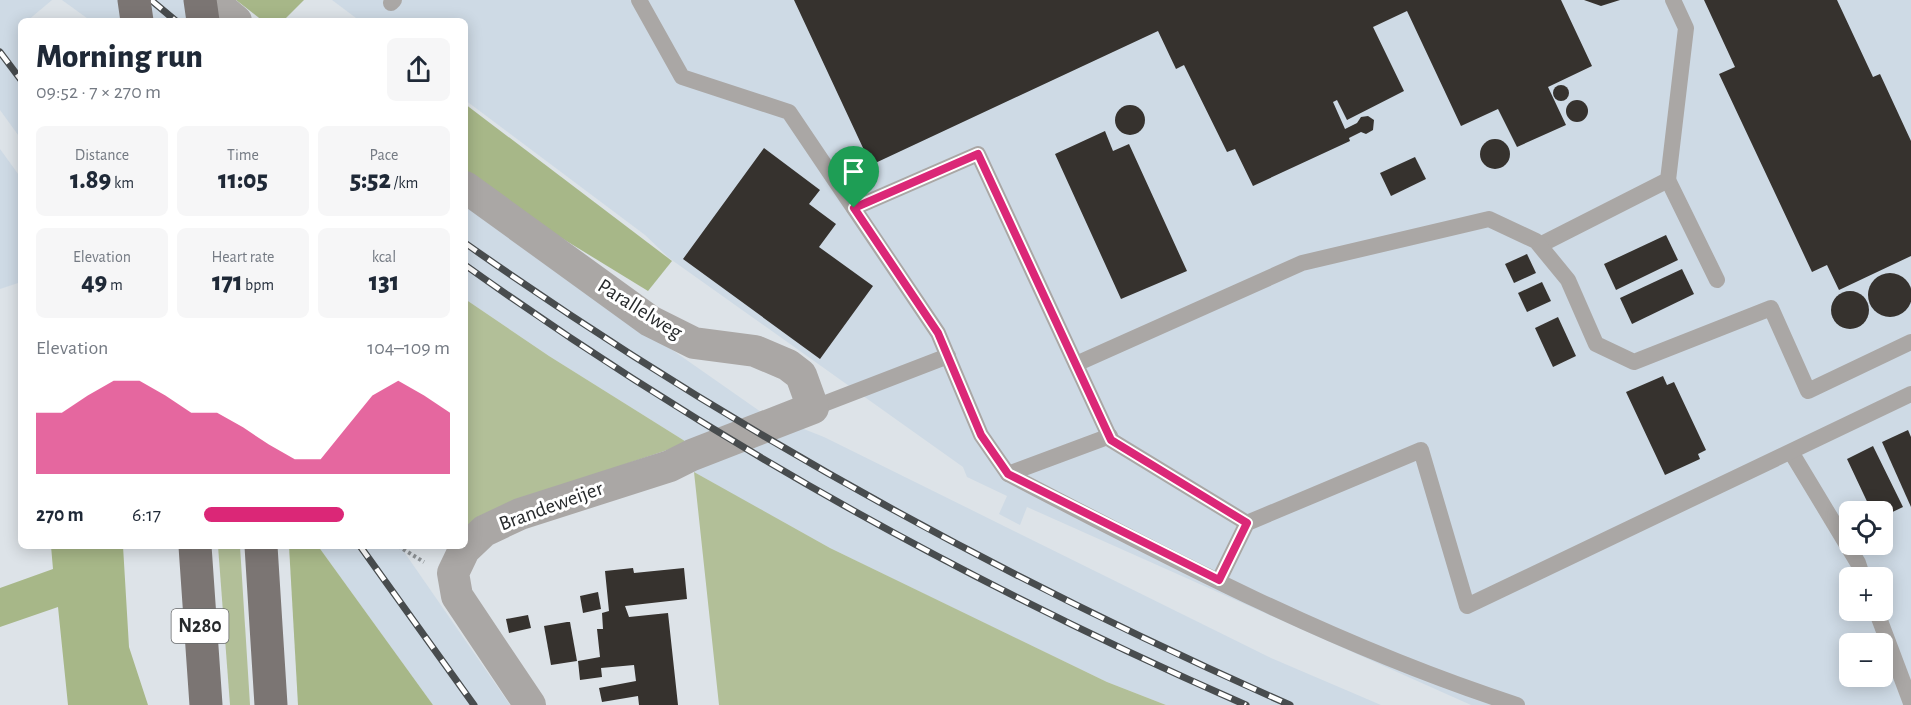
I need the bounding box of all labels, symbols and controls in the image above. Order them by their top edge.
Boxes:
button: share [387,38,450,101]
text: Morning run [36,41,203,74]
text: 09:52 · 7 × 270 m [36,82,161,102]
pin [828,146,879,208]
text: Distance [75,147,129,163]
text: Time [227,147,259,163]
text: Pace [370,147,398,163]
icon: arrive [837,155,870,188]
text: 1.89 [70,167,111,193]
text: 11:05 [218,167,268,193]
text: 5:52 [350,167,391,193]
text: km [111,175,134,191]
text: /km [391,175,418,191]
text: Elevation [73,249,131,265]
text: Heart rate [212,249,274,265]
text: kcal [372,249,396,265]
text: 49 [81,269,107,295]
text: 171 [212,269,242,295]
text: 131 [369,269,399,295]
street label: Parallelweg [594,275,686,343]
text: m [107,277,123,293]
text: bpm [242,277,274,293]
text: Elevation [36,338,108,358]
text: 104–109 m [367,338,450,358]
street label: Brandeweijer [496,477,606,535]
map controls [1839,501,1893,687]
button: locate [1839,501,1893,555]
text: 270 m [36,505,84,525]
text: 6:17 [132,505,161,525]
button: + [1839,567,1893,621]
road number: N280 [172,609,228,643]
button: − [1839,633,1893,687]

